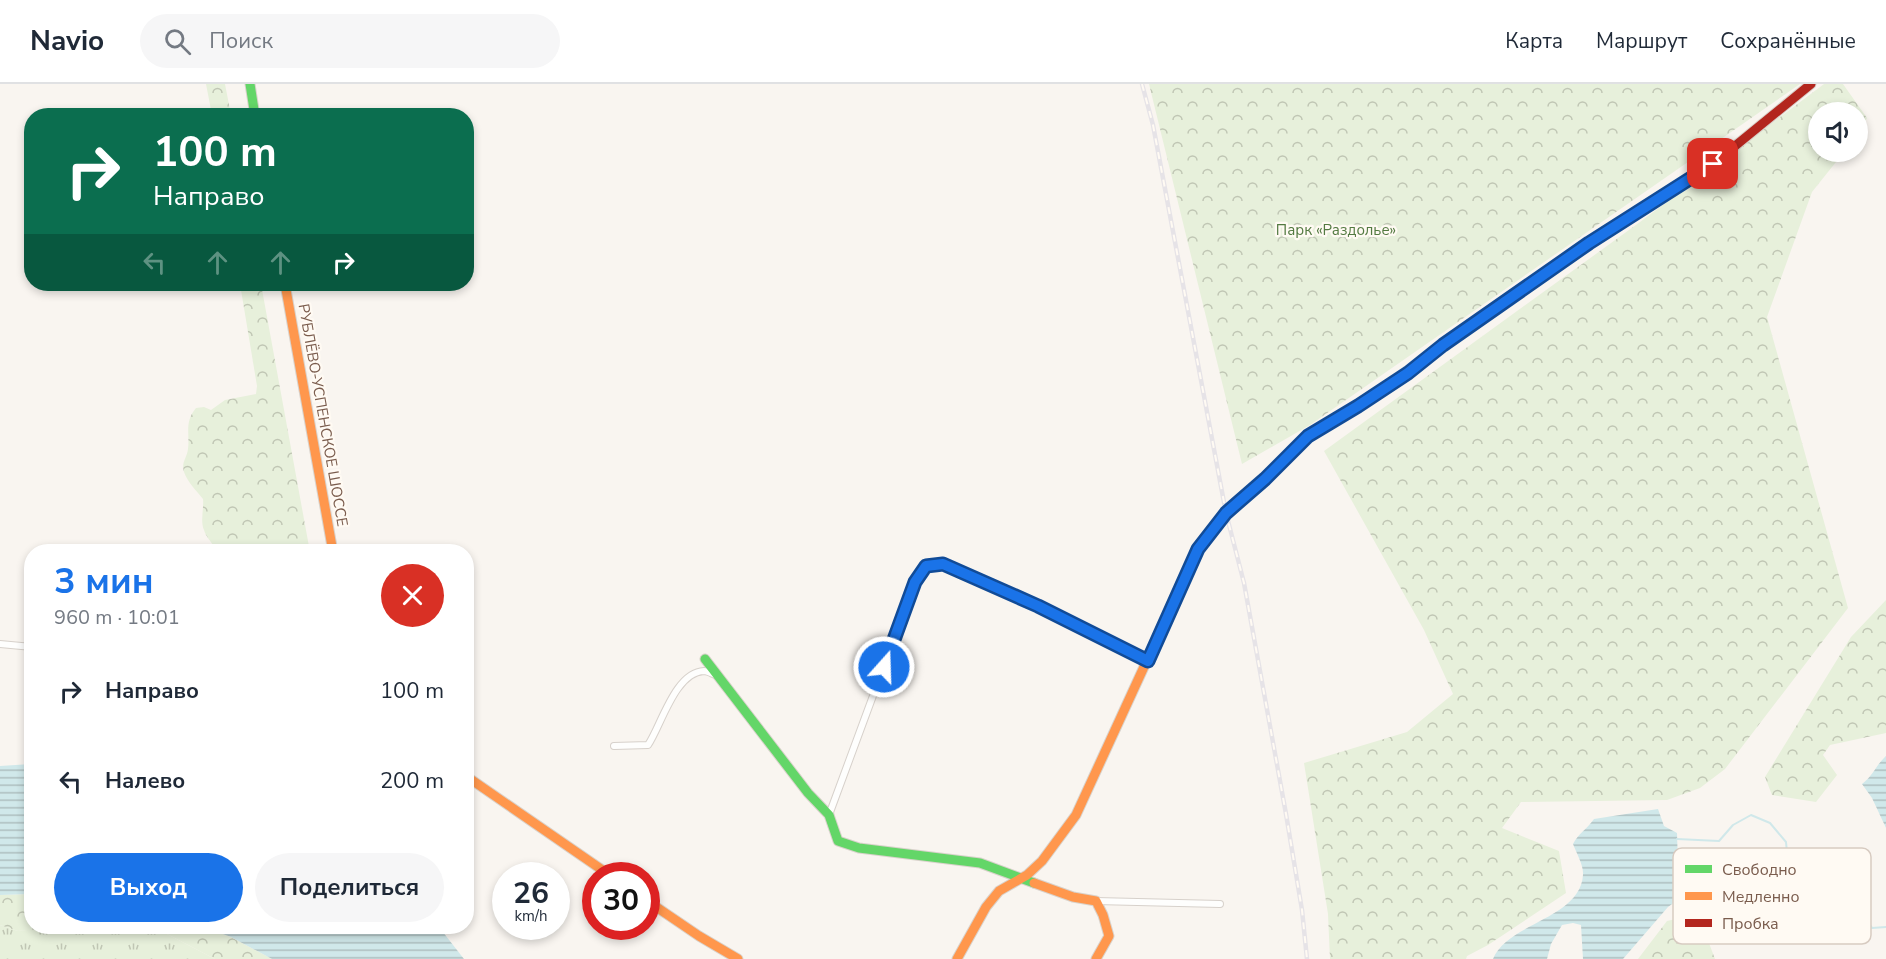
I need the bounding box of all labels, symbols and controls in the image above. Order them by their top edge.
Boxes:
search box [140,14,560,68]
text: Navio [30,22,104,60]
icon: search [161,25,194,58]
text: Поиск [209,26,273,56]
text: Карта [1505,27,1563,55]
text: Маршрут [1596,27,1687,55]
text: Сохранённые [1720,27,1856,55]
map controls [1808,102,1868,162]
button: sound [1808,102,1868,162]
text: 100 m [153,124,277,181]
icon: right [54,132,132,210]
pin [1687,138,1738,189]
icon: arrive [1696,147,1729,180]
text: Направо [153,178,264,215]
park label: Парк «Раздолье» [1276,220,1396,240]
icon: left [138,246,171,279]
icon: ahead [201,246,234,279]
icon: ahead [264,246,297,279]
icon: right [327,246,360,279]
street label: РУБЛЁВО-УСПЕНСКОЕ ШОССЕ [294,302,352,528]
text: 3 мин [54,557,154,606]
button: close [381,564,444,627]
text: 960 m · 10:01 [54,604,180,631]
position arrow [852,635,916,699]
icon: right [54,675,87,708]
text: Направо [105,676,199,706]
text: 100 m [380,676,444,706]
icon: left [54,765,87,798]
text: Налево [105,766,185,796]
text: 200 m [380,766,444,796]
legend [1673,848,1871,944]
button: Выход [54,853,243,922]
button: Поделиться [255,853,444,922]
text: Свободно [1722,859,1797,881]
speed limit sign: 30 [582,862,660,940]
text: 26 [513,873,549,914]
text: Медленно [1722,886,1800,908]
text: km/h [514,906,548,926]
text: Пробка [1722,913,1779,935]

